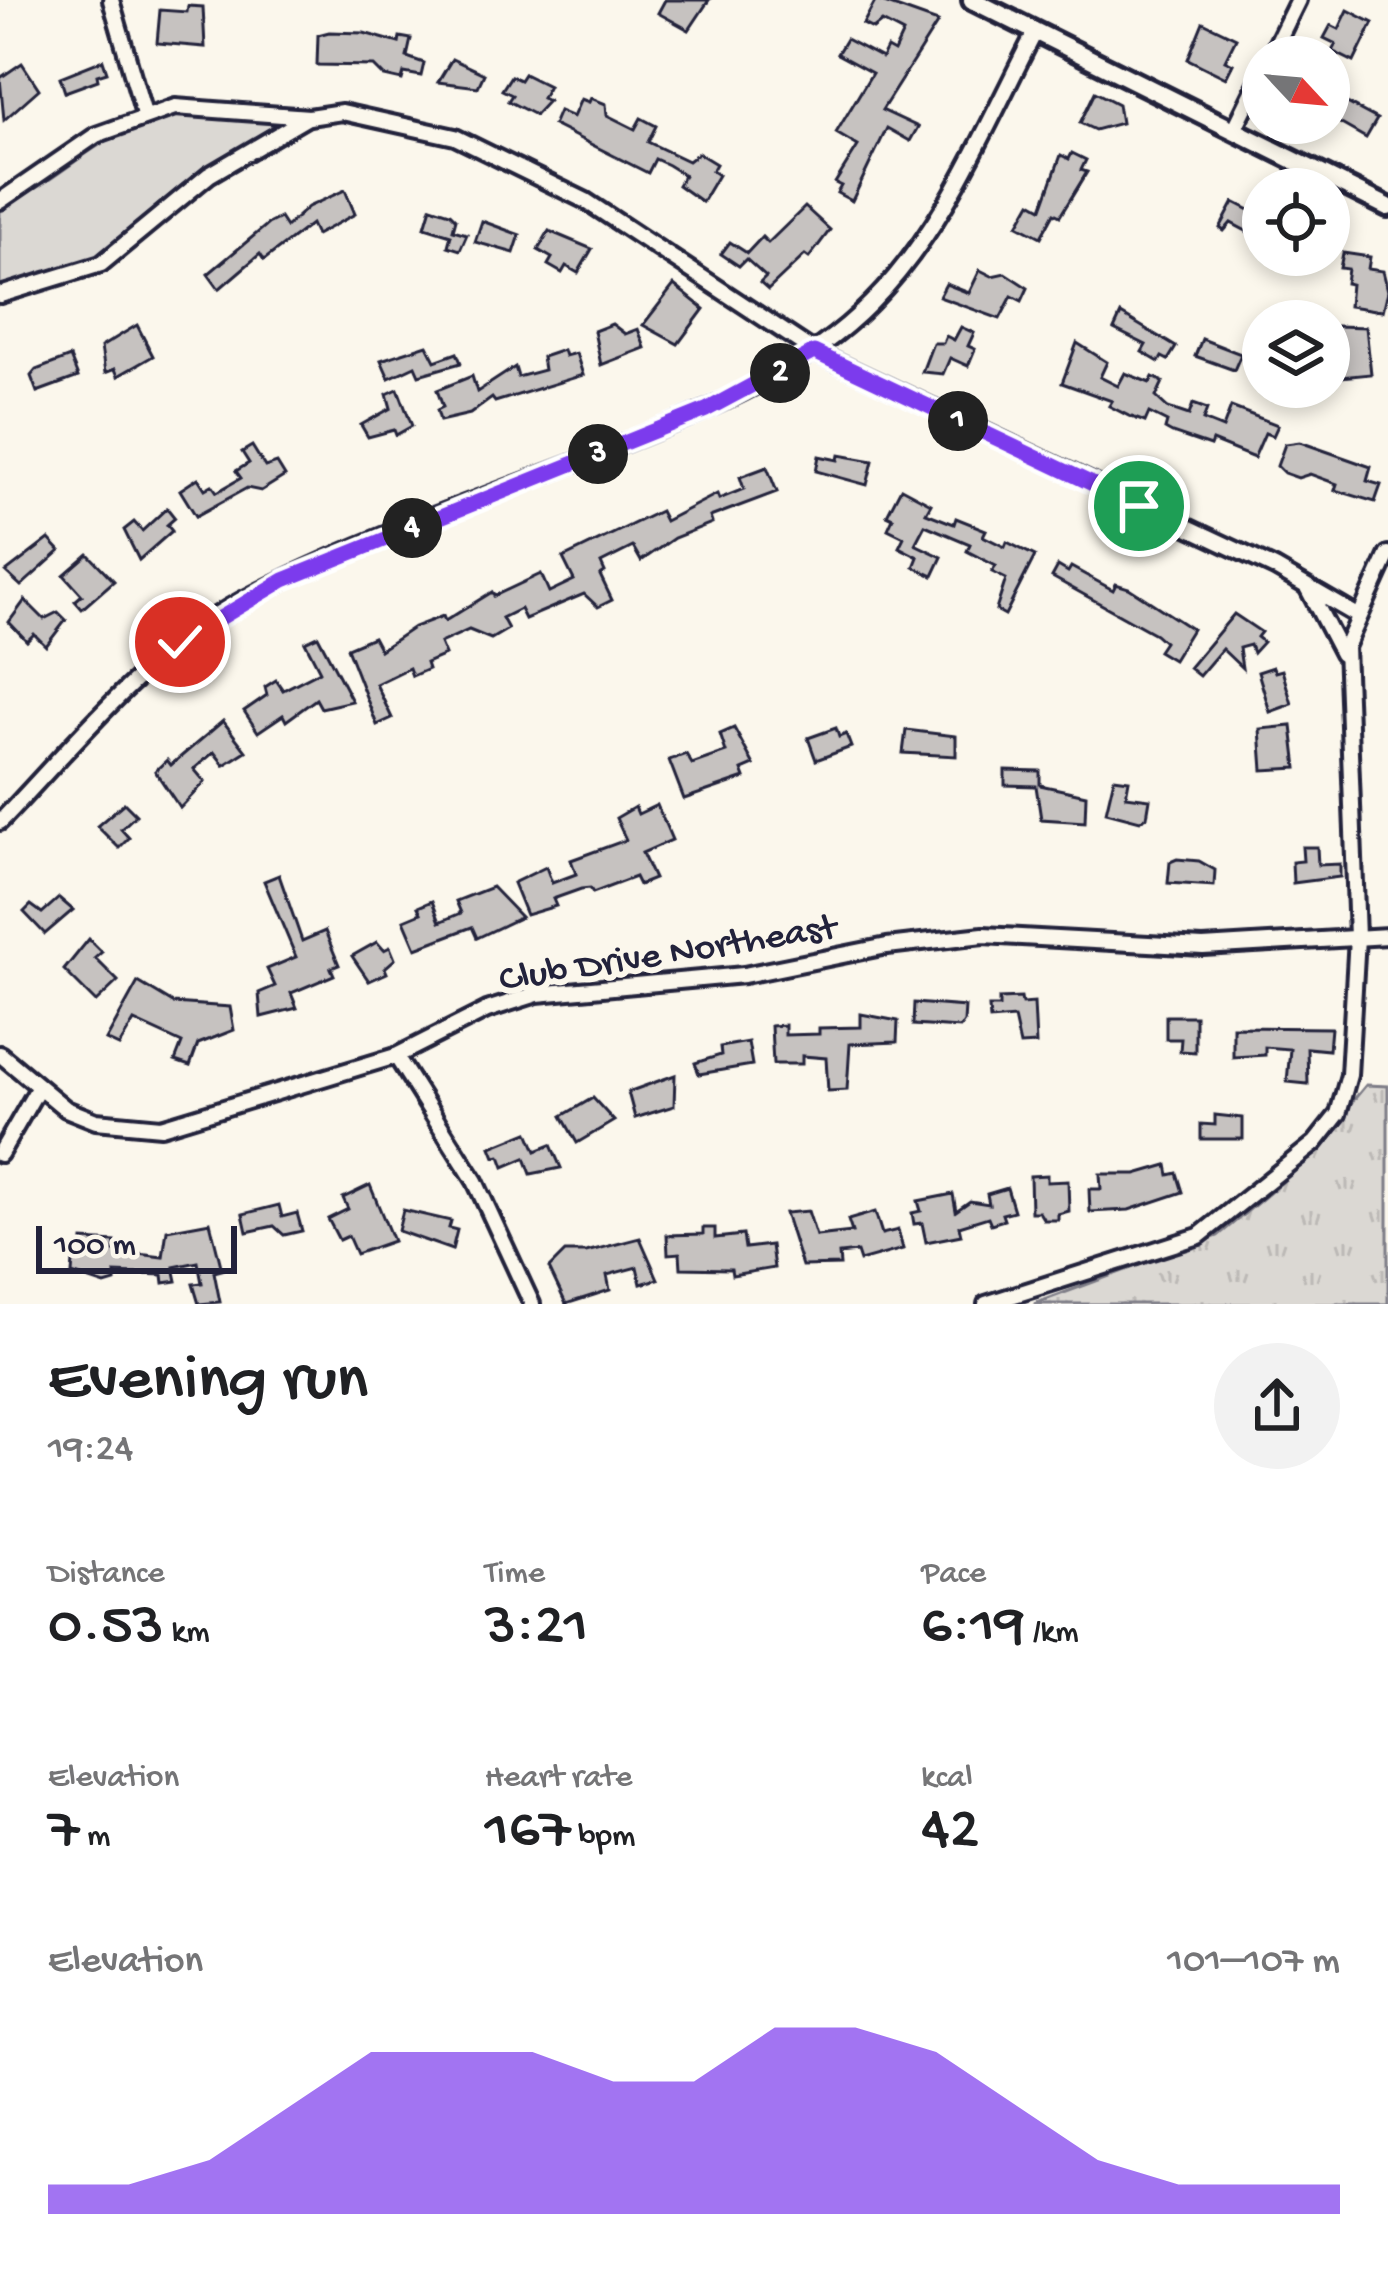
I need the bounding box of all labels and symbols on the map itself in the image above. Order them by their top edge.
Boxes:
north arrow [1242,36,1350,144]
pin: 2 [750,343,810,403]
pin: 1 [928,391,988,451]
pin: 3 [568,424,628,484]
pin [1088,455,1190,557]
pin: 4 [382,498,442,558]
pin [129,591,231,693]
street label: Club Drive Northeast [496,906,843,1005]
scale bar [36,1220,237,1273]

